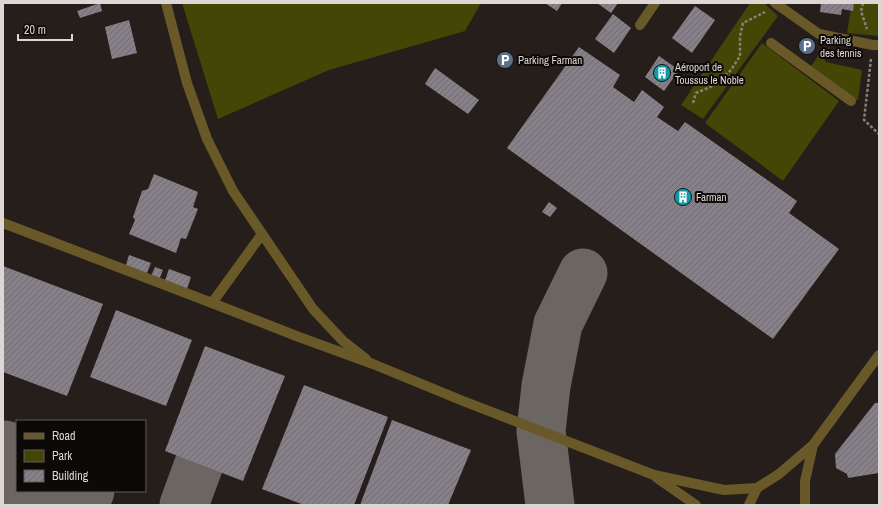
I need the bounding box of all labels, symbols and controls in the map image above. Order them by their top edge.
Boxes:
scale bar [18,16,72,42]
text: 20 m [24,22,46,38]
place label: Parking des tennis [820,33,862,60]
parking icon: Parking des tennis [797,36,817,56]
parking icon: Parking Farman [495,50,515,70]
place label: Parking Farman [518,53,582,67]
place label: Aéroport de Toussus le Noble [674,60,744,87]
building icon: Aéroport de Toussus le Noble [652,63,672,83]
building icon: Farman [673,187,693,207]
place label: Farman [696,190,727,204]
legend [16,420,146,492]
text: Road [52,428,76,444]
text: Park [52,448,72,464]
text: Building [52,468,89,484]

